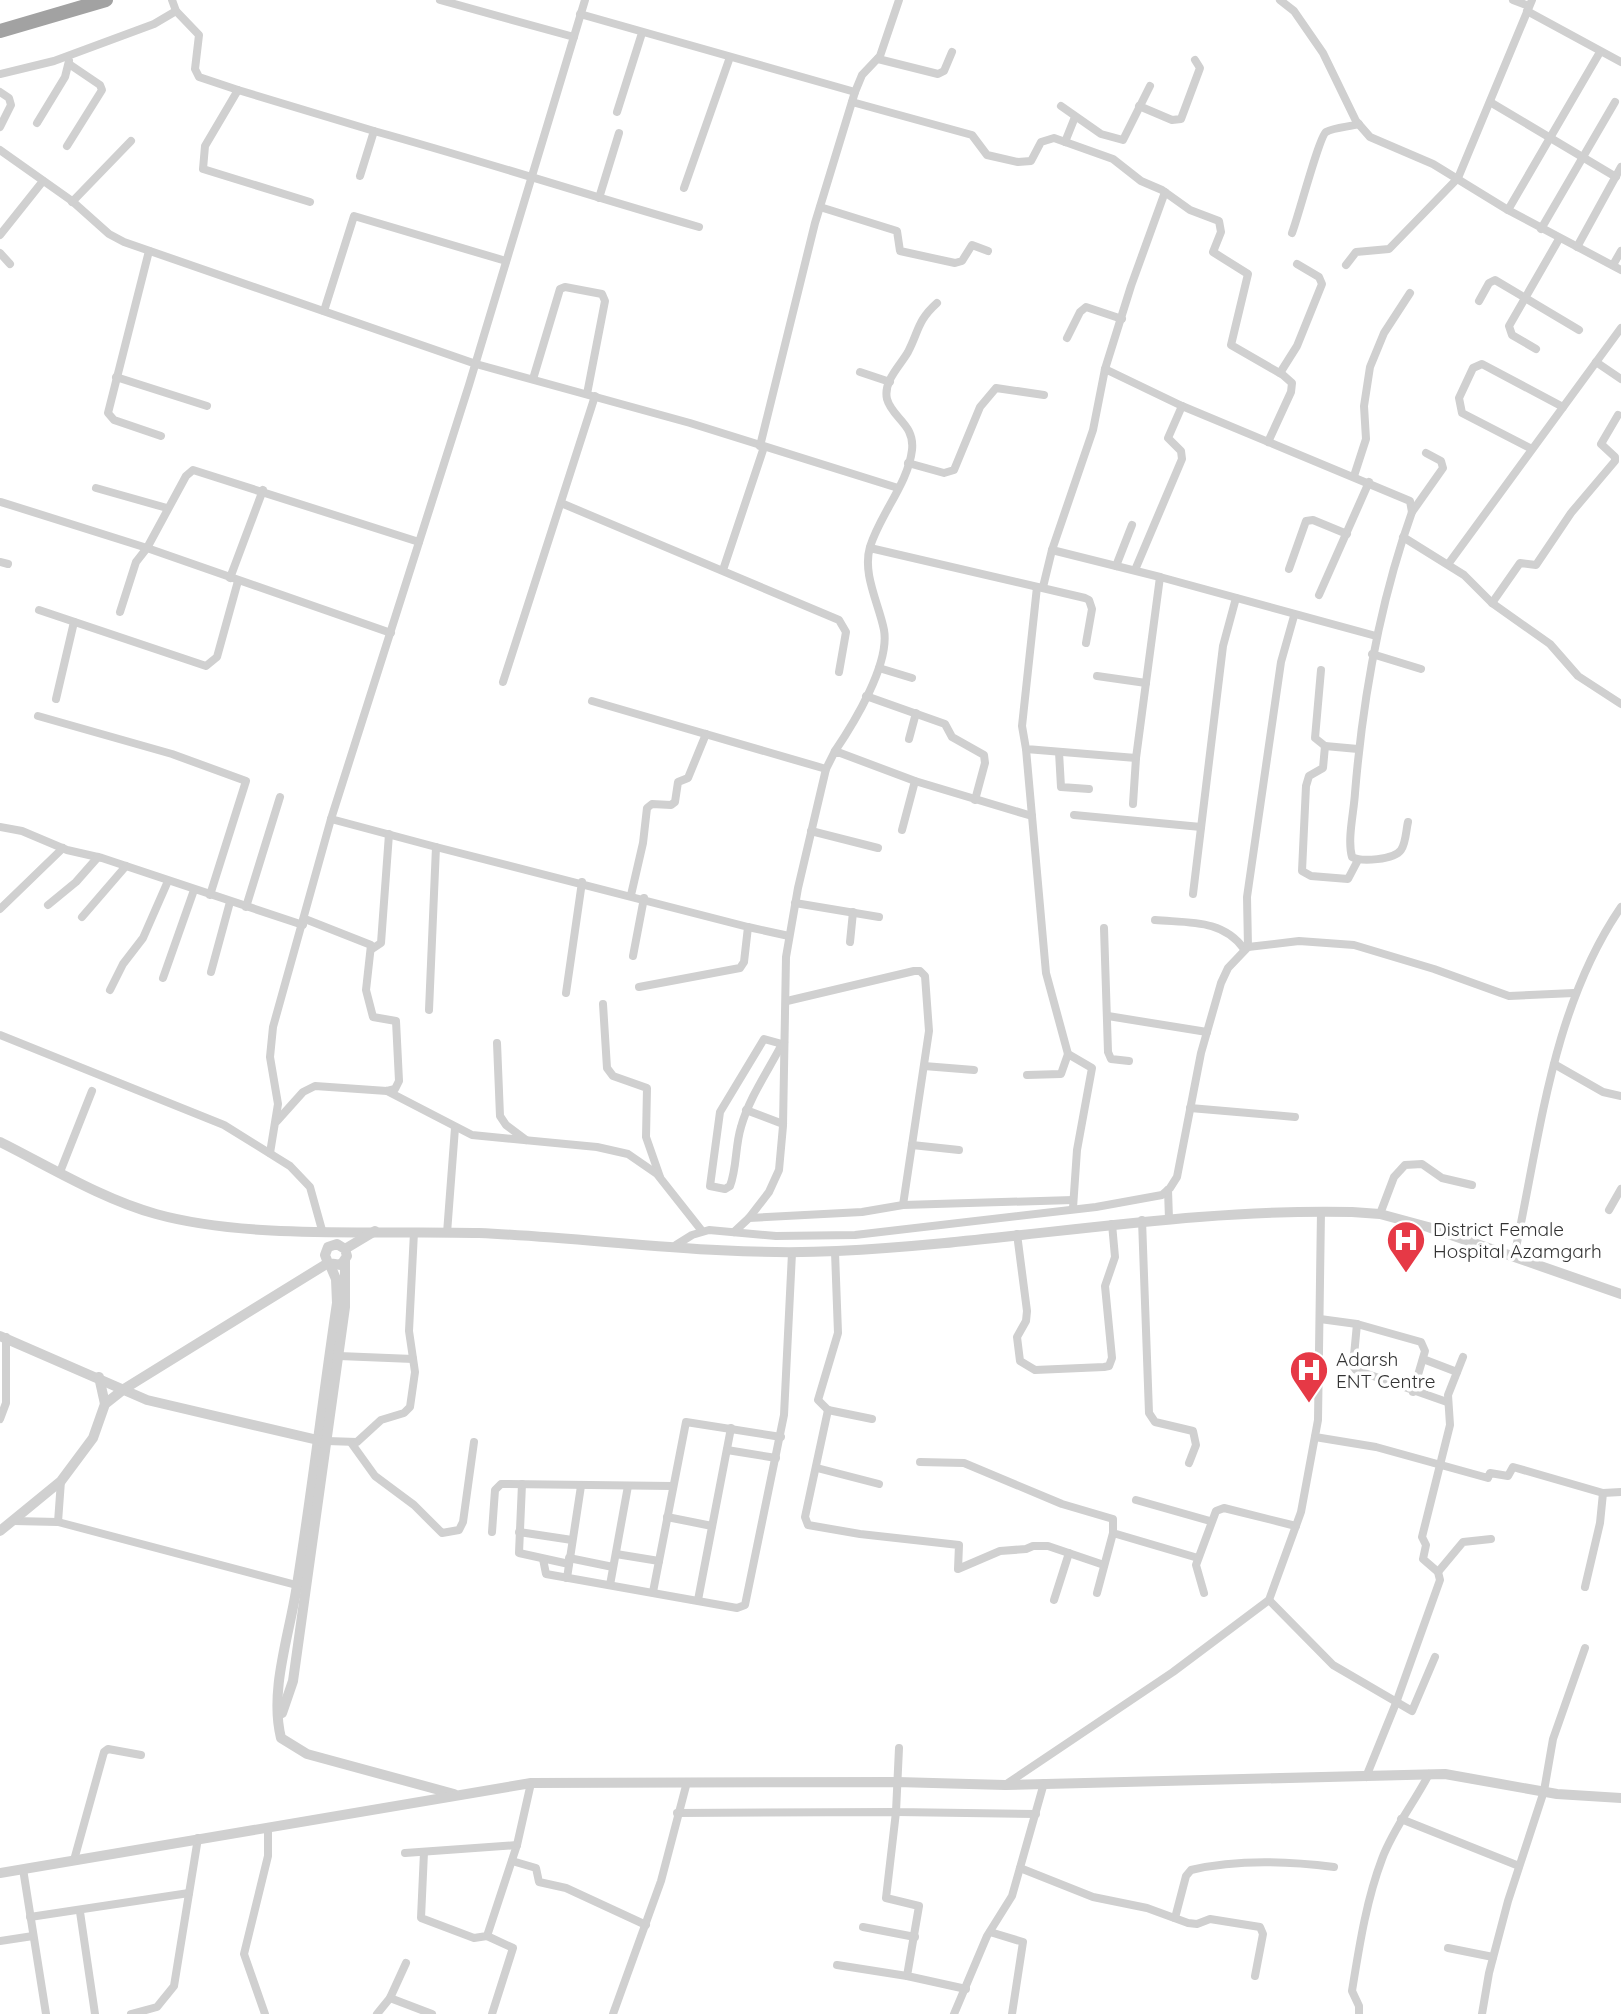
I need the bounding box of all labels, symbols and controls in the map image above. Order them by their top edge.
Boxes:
place label: District Female Hospital Azamgarh [1433,1217,1602,1263]
hospital icon: District Female Hospital Azamgarh [1385,1219,1427,1274]
place label: Adarsh ENT Centre [1336,1347,1435,1393]
hospital icon: Adarsh ENT Centre [1288,1349,1330,1404]

